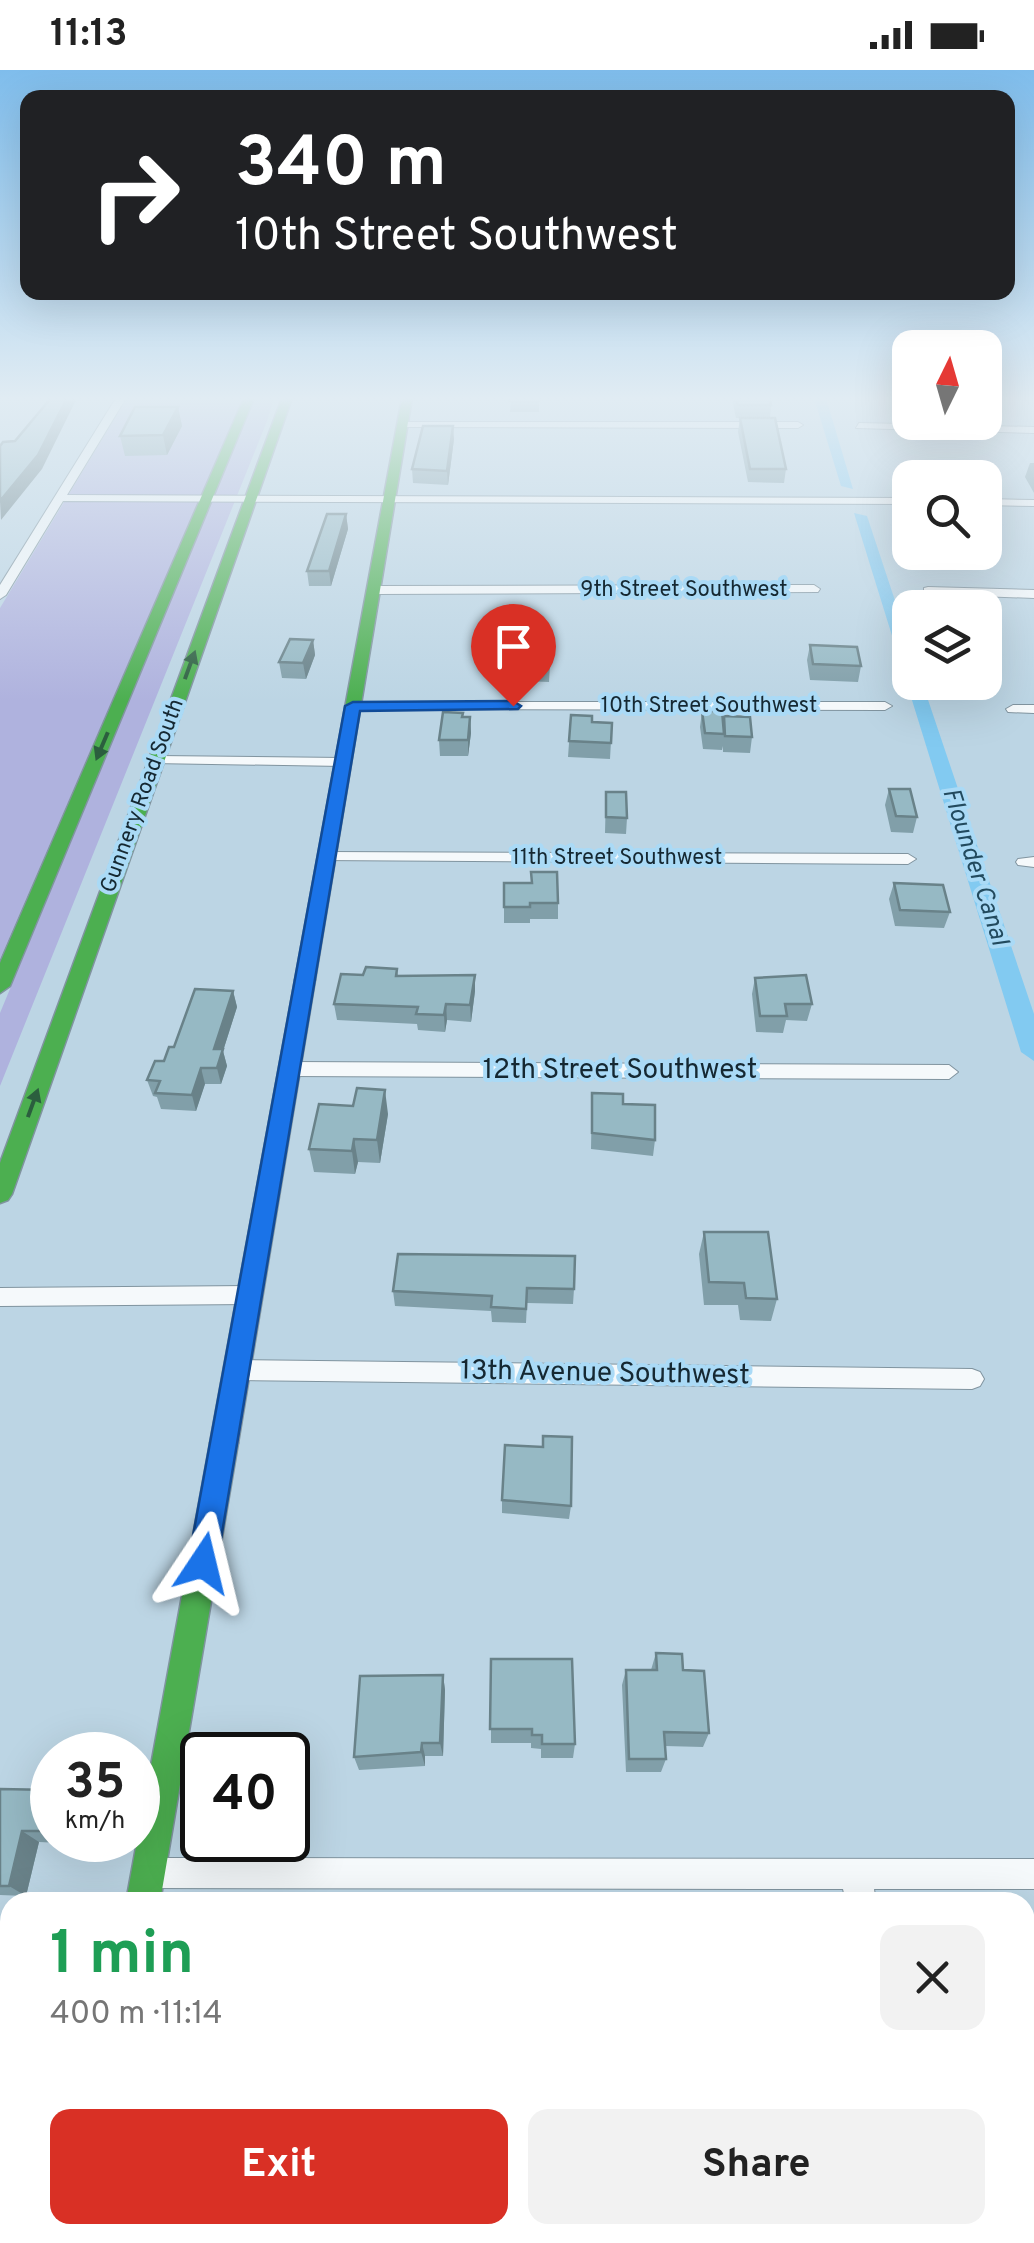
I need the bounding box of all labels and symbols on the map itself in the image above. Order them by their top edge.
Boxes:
north arrow [892,330,1002,440]
street label: 9th Street Southwest [580,577,788,604]
pin [471,604,556,707]
one-way arrow [183,650,198,680]
street label: 10th Street Southwest [601,693,817,720]
street label: Gunnery Road South [95,695,191,897]
one-way arrow [94,731,110,761]
water label: Flounder Canal [933,784,1015,951]
street label: 11th Street Southwest [512,845,722,872]
street label: 12th Street Southwest [483,1053,757,1089]
one-way arrow [26,1087,41,1117]
street label: 13th Avenue Southwest [460,1353,750,1395]
position arrow [151,1511,255,1615]
speed limit sign: 40 [180,1732,310,1862]

